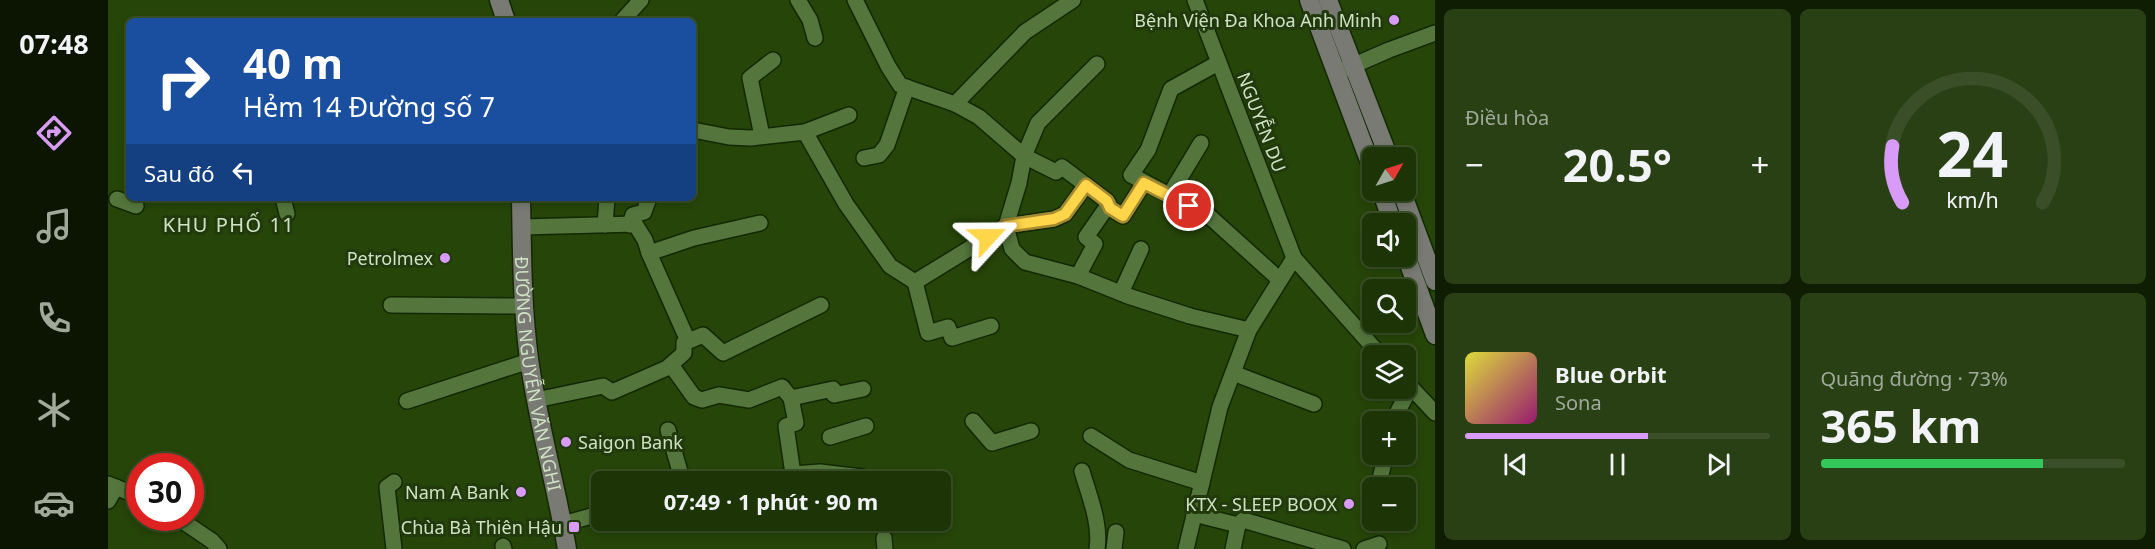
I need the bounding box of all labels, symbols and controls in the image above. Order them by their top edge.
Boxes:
place label: Bệnh Viện Đa Khoa Anh Minh [1134,8,1382,32]
marker: Bệnh Viện Đa Khoa Anh Minh [1387,13,1401,27]
text: 07:48 [19,25,89,62]
text: 40 m [243,34,343,91]
icon: right [144,42,222,120]
street label: NGUYỄN DU [1232,68,1293,175]
text: Hẻm 14 Đường số 7 [243,88,495,125]
text: Điều hòa [1465,104,1549,131]
text: 24 [1937,110,2008,195]
icon: directions [33,112,75,154]
text: 20.5° [1563,134,1672,195]
text: − [1465,142,1484,187]
text: + [1751,142,1769,187]
north arrow [1362,147,1416,201]
map controls [1362,147,1416,531]
icon: left [227,156,260,189]
text: Sau đó [144,158,215,188]
pin [1163,180,1214,231]
text: km/h [1946,186,1999,215]
icon: arrive [1172,189,1205,222]
icon: music [33,205,75,247]
position arrow [956,205,1020,269]
district label: KHU PHỐ 11 [163,211,295,238]
button: sound [1362,213,1416,267]
place label: Petrolmex [347,246,433,270]
marker: Petrolmex [438,251,452,265]
street label: ĐƯỜNG NGUYỄN VĂN NGHI [510,256,567,493]
button: search [1362,279,1416,333]
icon: phone [33,297,75,339]
button: layers [1362,345,1416,399]
text: Blue Orbit [1555,359,1667,389]
text: Quãng đường · 73% [1821,365,2008,392]
icon: climate [33,389,75,431]
text: Sona [1555,389,1602,416]
text: 365 km [1821,395,1981,456]
button: + [1362,411,1416,465]
place label: Saigon Bank [578,430,683,454]
marker: Saigon Bank [559,435,573,449]
icon: previous [1499,448,1532,481]
icon: pause [1601,448,1634,481]
icon: next [1702,448,1735,481]
speed limit sign: 30 [126,453,204,531]
button: − [1362,477,1416,531]
place label: Nam A Bank [405,480,509,504]
icon: car [33,482,75,524]
marker: Nam A Bank [514,485,528,499]
text: 07:49 · 1 phút · 90 m [664,486,878,516]
place label: KTX - SLEEP BOOX [1185,492,1337,516]
marker: KTX - SLEEP BOOX [1342,497,1356,511]
place label: Chùa Bà Thiên Hậu [401,515,562,539]
marker: Chùa Bà Thiên Hậu [567,520,581,534]

